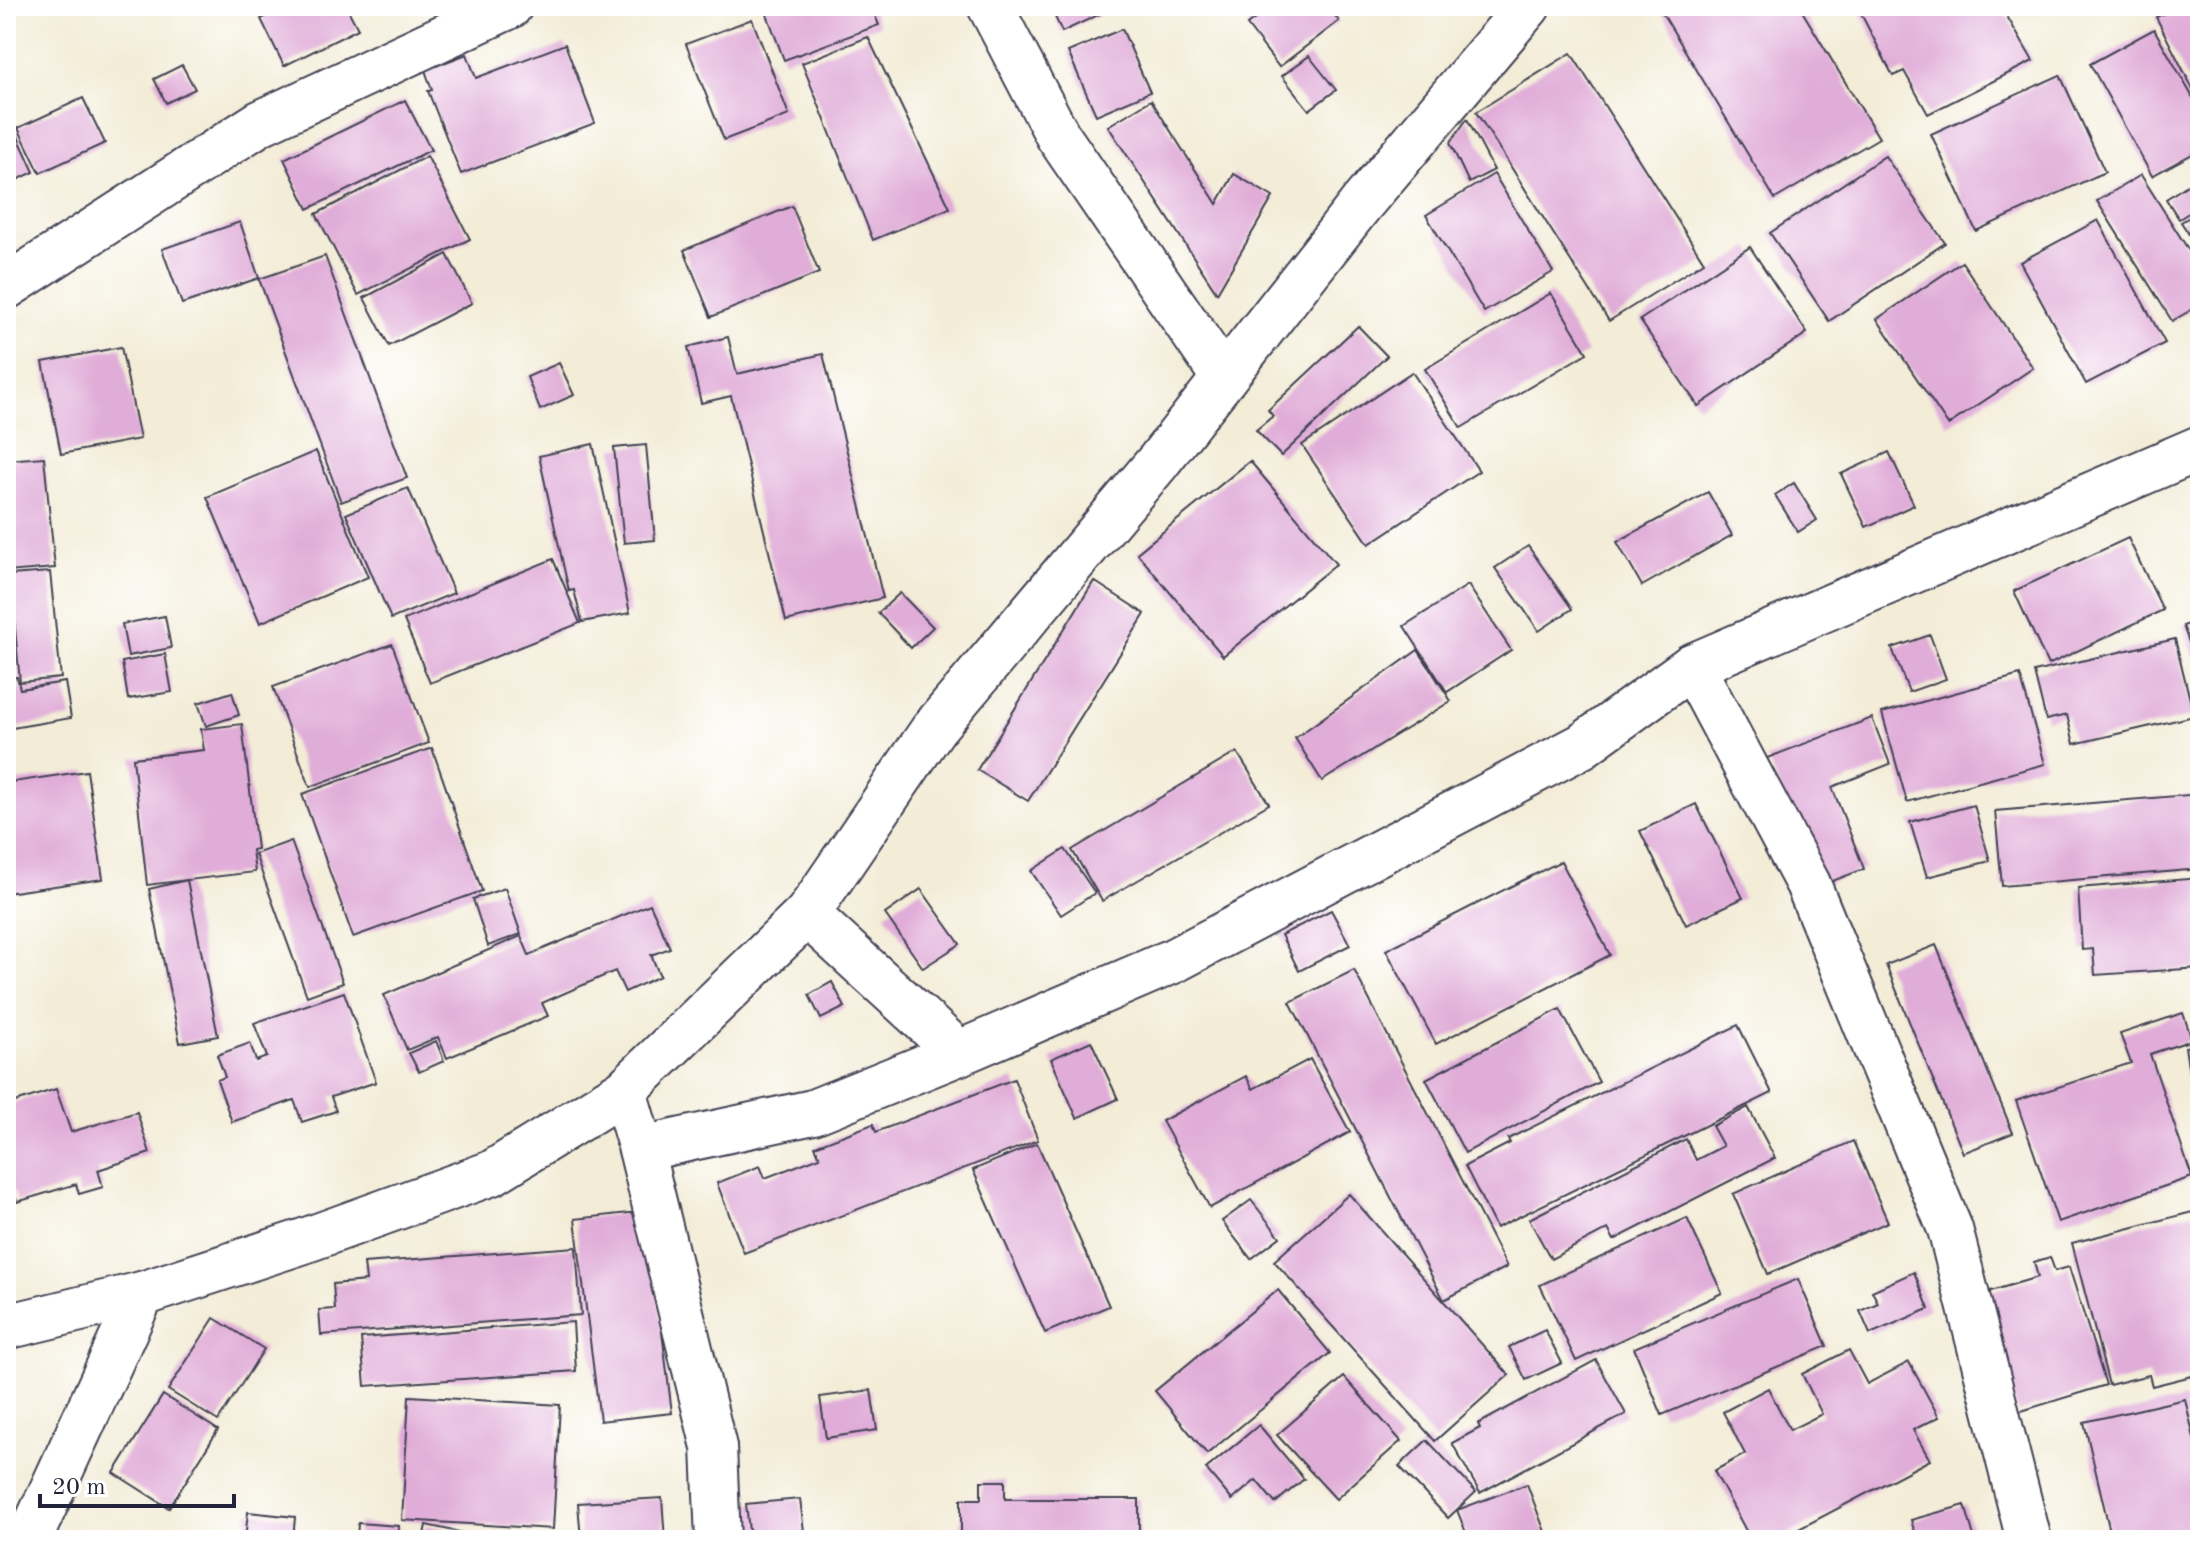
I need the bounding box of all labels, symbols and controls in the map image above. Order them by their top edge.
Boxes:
scale bar [40,1458,234,1508]
text: 20 m [52,1476,106,1500]

